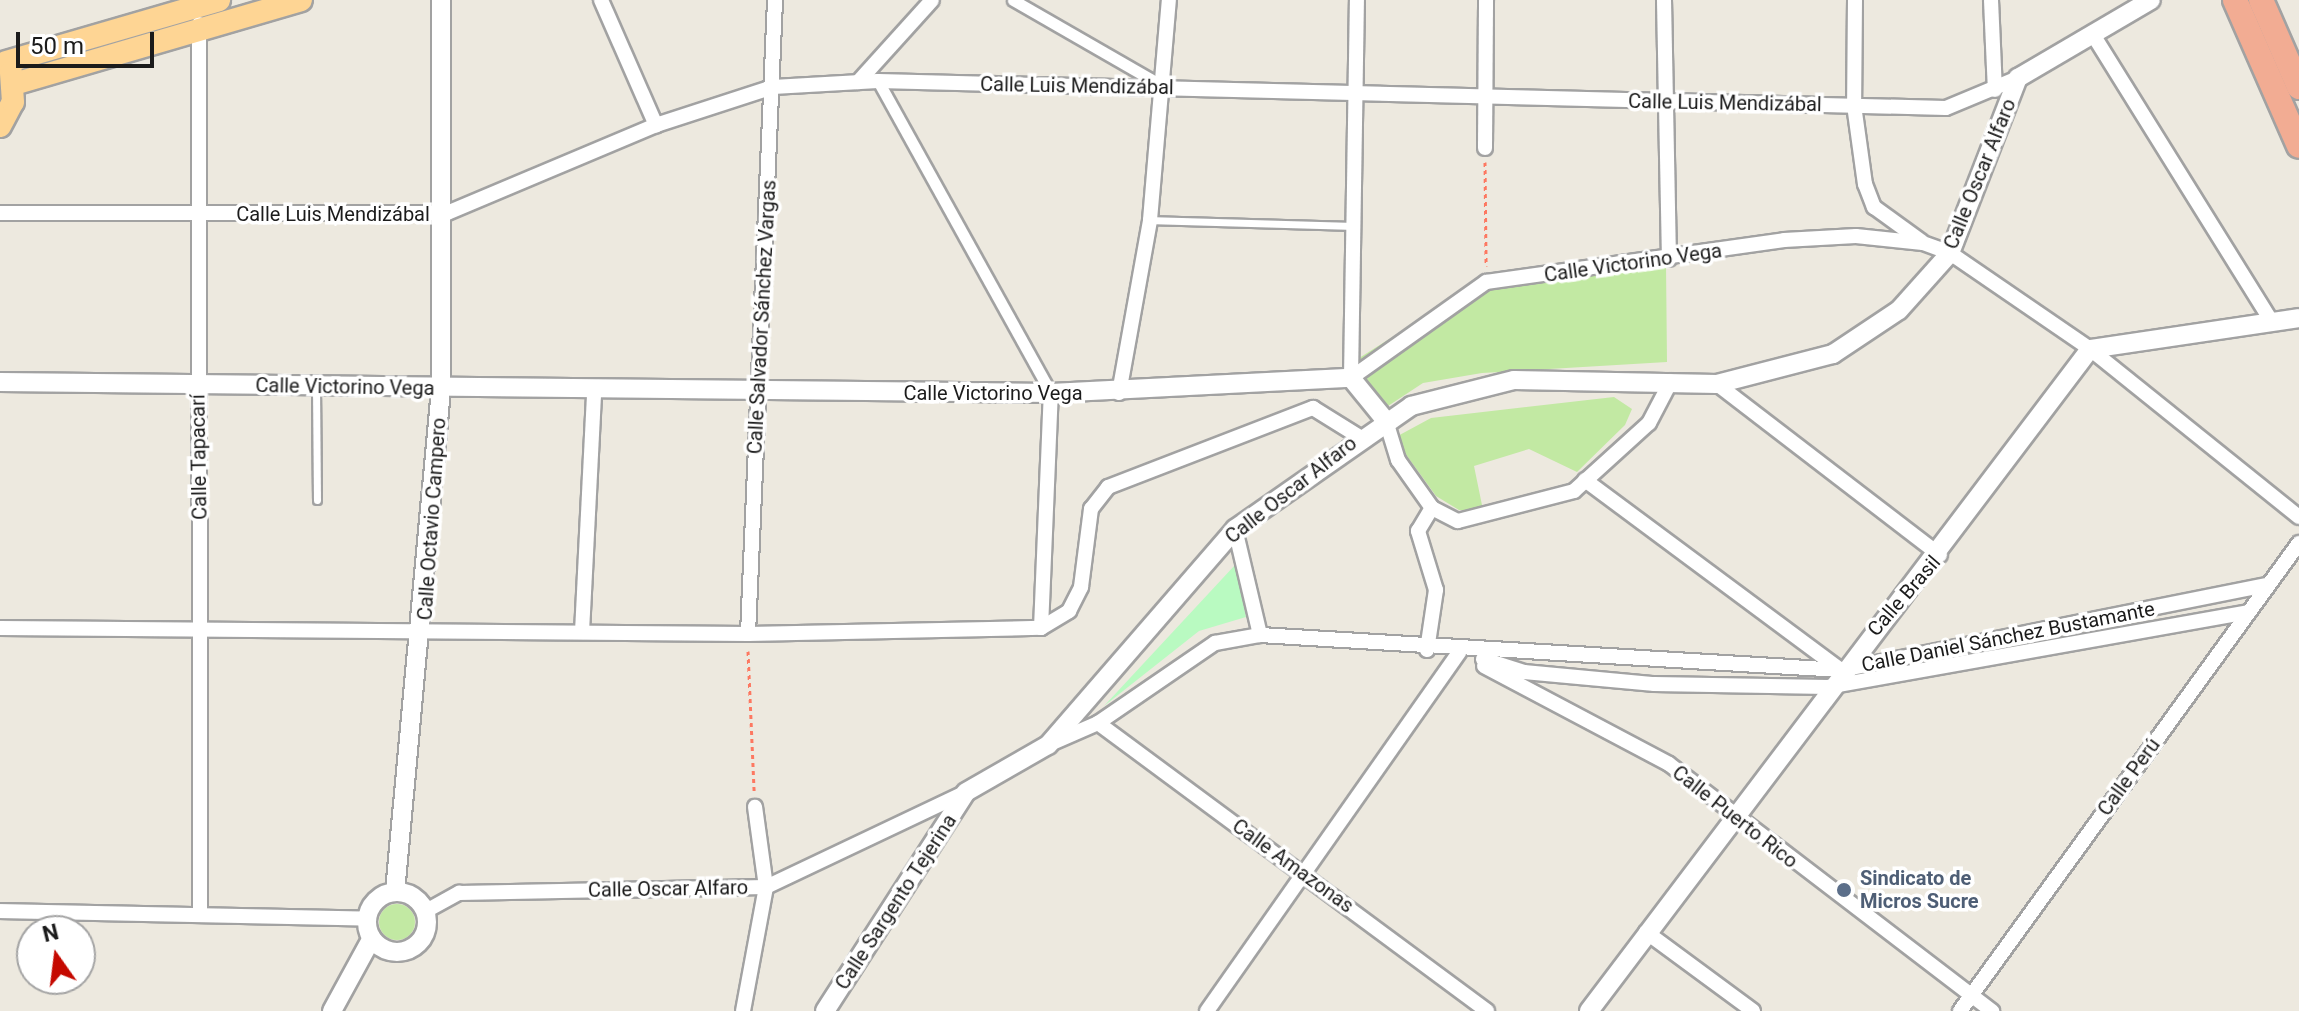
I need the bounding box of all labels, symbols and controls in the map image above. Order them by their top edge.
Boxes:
scale bar [20,16,158,66]
text: 50 m [30,32,84,60]
street label: Calle Luis Mendizábal [980,72,1174,100]
street label: Calle Luis Mendizábal [1628,89,1822,117]
street label: Calle Oscar Alfaro [1939,95,2021,253]
street label: Calle Salvador Sánchez Vargas [743,179,781,455]
street label: Calle Luis Mendizábal [236,202,430,226]
street label: Calle Victorino Vega [1543,239,1723,287]
street label: Calle Victorino Vega [255,373,435,401]
street label: Calle Victorino Vega [903,381,1083,405]
street label: Calle Tapacarí [186,394,212,520]
street label: Calle Octavio Campero [413,417,451,621]
street label: Calle Oscar Alfaro [1221,431,1361,549]
street label: Calle Brasil [1862,551,1946,641]
street label: Calle Daniel Sánchez Bustamante [1859,597,2157,677]
street label: Calle Perú [2093,734,2165,820]
street label: Calle Puerto Rico [1668,761,1802,873]
street label: Calle Sargento Tejerina [830,810,962,994]
street label: Calle Amazonas [1228,814,1358,918]
place label: Sindicato de Micros Sucre [1860,866,1979,913]
street label: Calle Oscar Alfaro [588,876,748,902]
marker: Sindicato de Micros Sucre [1835,881,1853,899]
north arrow [16,915,96,995]
text: N [40,919,61,947]

